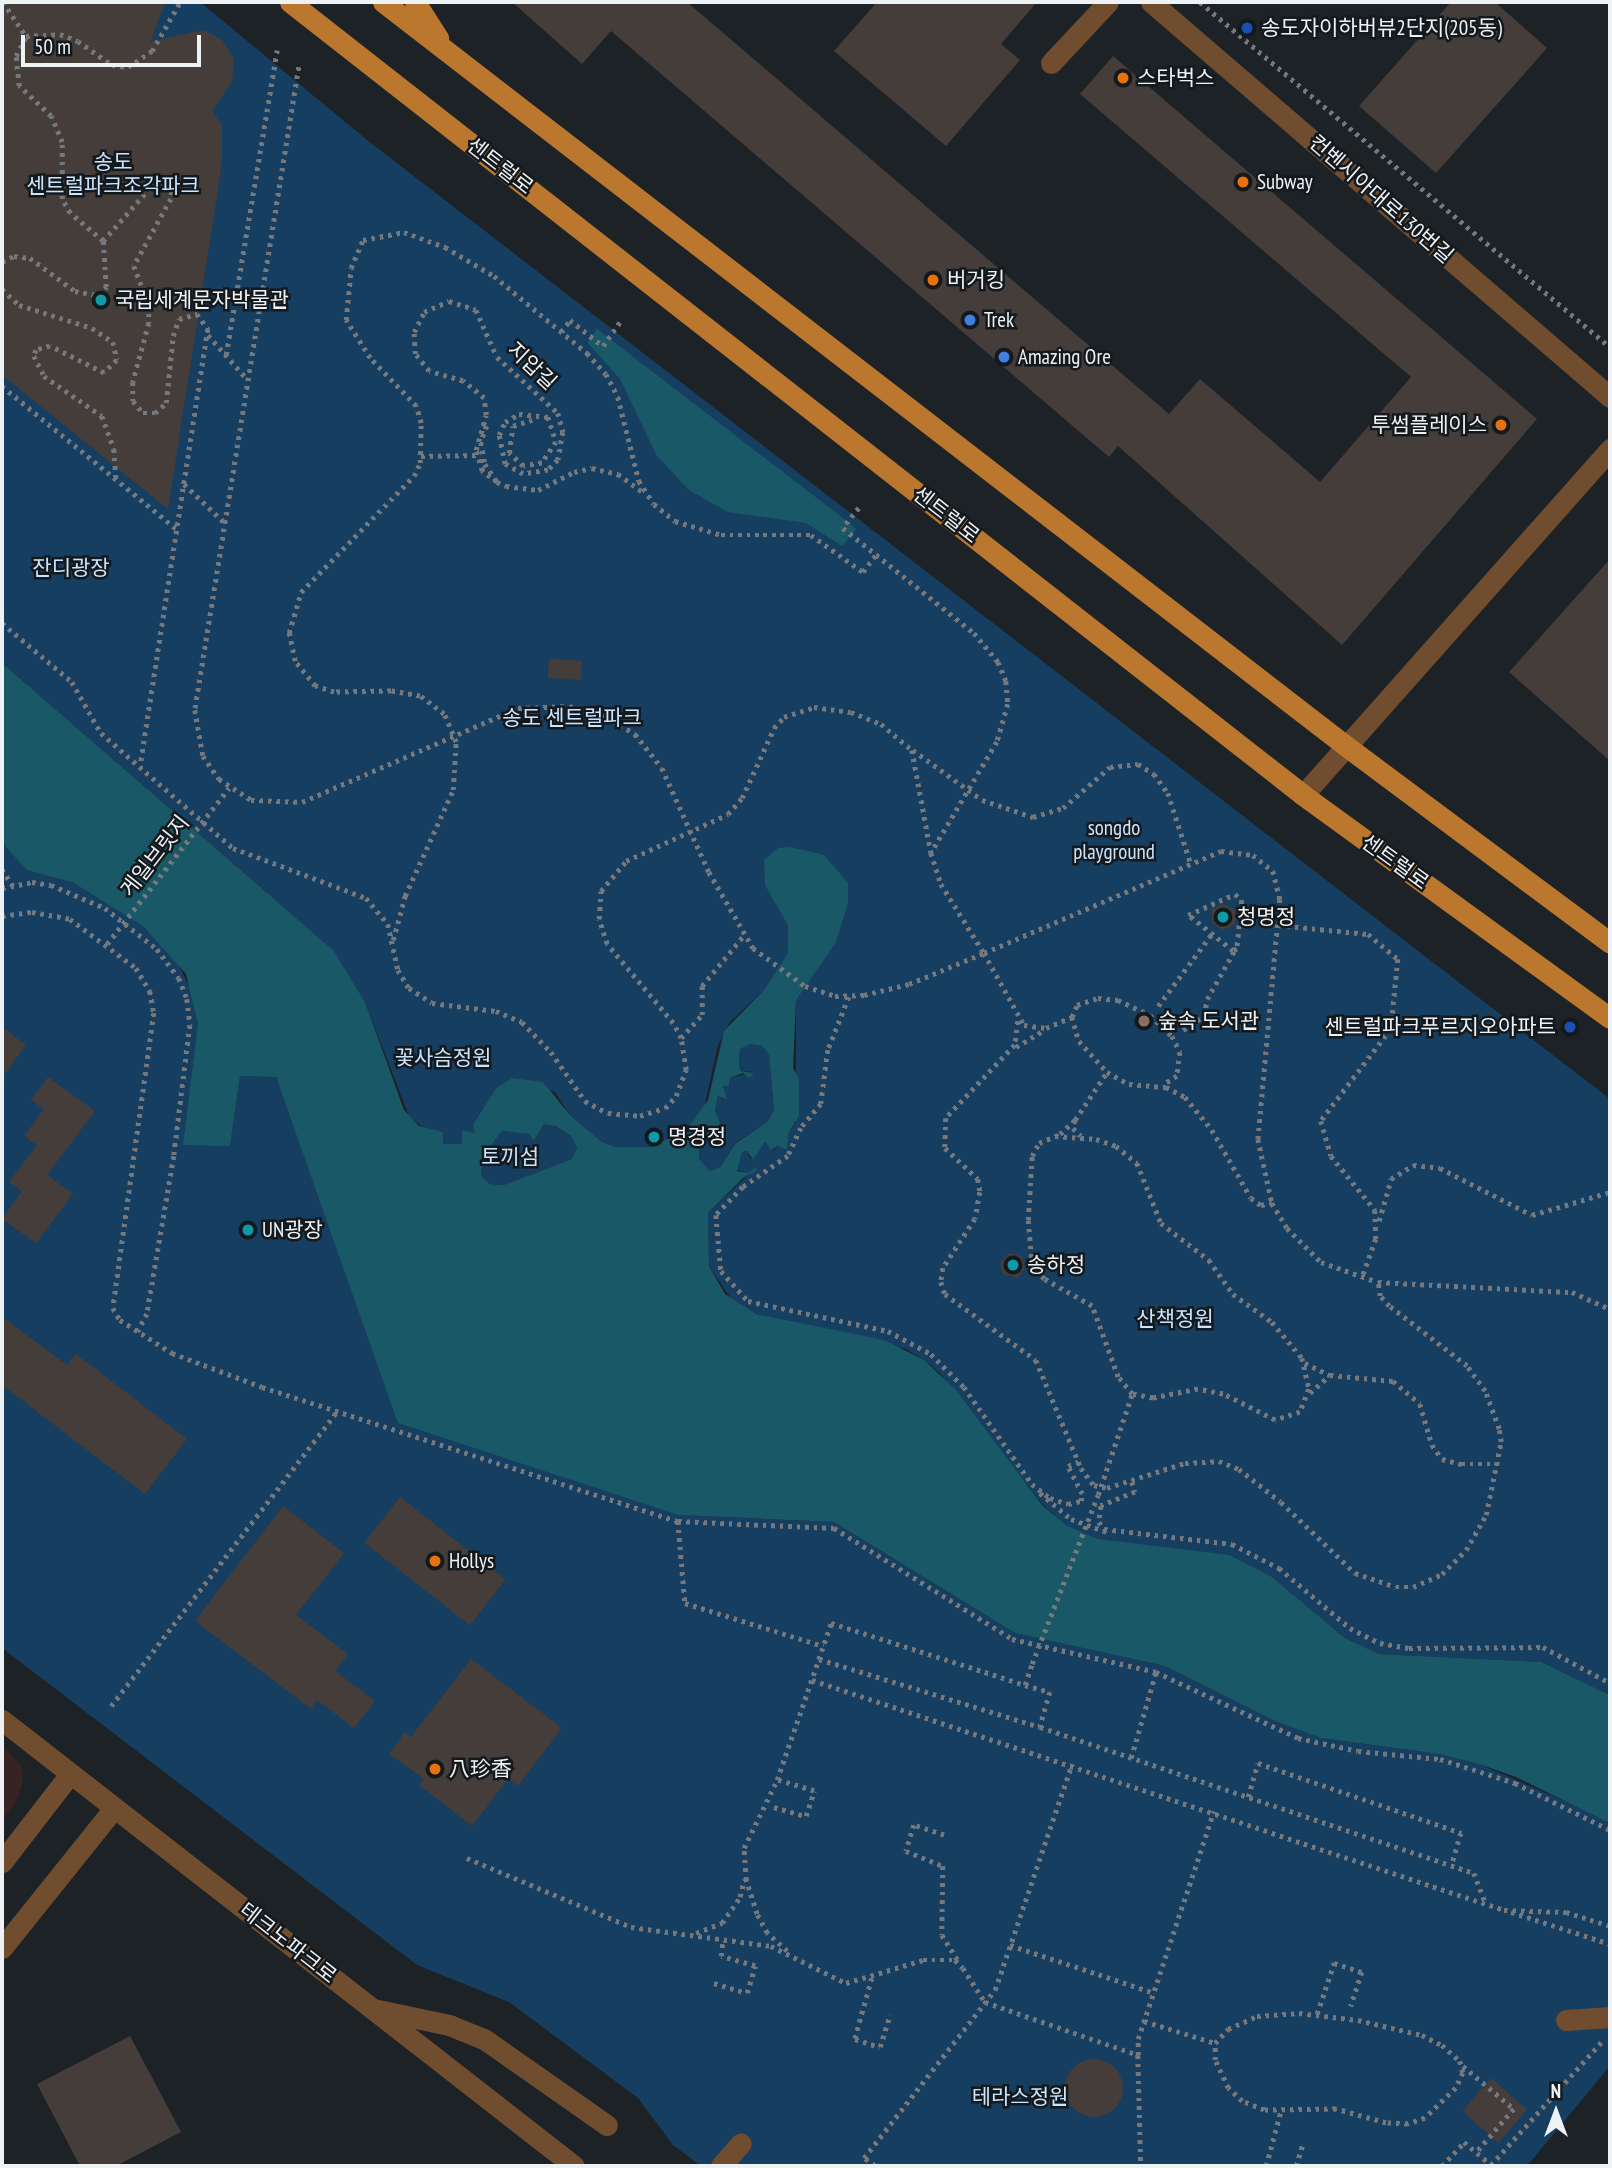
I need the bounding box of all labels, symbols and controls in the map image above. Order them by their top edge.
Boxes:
place label: 송도자이하버뷰2단지(205동) [1261,15,1502,41]
marker: 송도자이하버뷰2단지(205동) [1239,20,1255,36]
scale bar [24,21,205,65]
text: 50 m [34,33,71,60]
place label: 스타벅스 [1137,65,1214,91]
marker: 스타벅스 [1115,70,1131,86]
street label: 컨벤시아대로130번길 [1304,129,1458,269]
street label: 센트럴로 [462,132,538,200]
park label: 송도 센트럴파크조각파크 [26,149,200,199]
place label: Subway [1257,169,1313,195]
marker: Subway [1235,174,1251,190]
place label: 버거킹 [947,267,1005,293]
marker: 버거킹 [925,272,941,288]
place label: 국립세계문자박물관 [115,287,289,313]
marker: 국립세계문자박물관 [93,292,109,308]
place label: Trek [984,307,1014,333]
marker: Trek [962,312,978,328]
street label: 지압길 [502,337,562,395]
place label: Amazing Ore [1018,344,1111,370]
marker: Amazing Ore [996,349,1012,365]
place label: 투썸플레이스 [1371,412,1487,438]
marker: 투썸플레이스 [1493,417,1509,433]
street label: 센트럴로 [908,481,984,549]
park label: 잔디광장 [32,555,110,581]
park label: 송도 센트럴파크 [502,705,642,731]
street label: 게일브릿지 [115,810,195,902]
park label: songdo playground [1073,815,1155,865]
street label: 센트럴로 [1356,829,1434,895]
place label: 청명정 [1237,904,1295,930]
marker: 청명정 [1215,909,1231,925]
place label: 숲속 도서관 [1158,1008,1259,1034]
marker: 숲속 도서관 [1136,1013,1152,1029]
place label: 센트럴파크푸르지오아파트 [1324,1014,1556,1040]
marker: 센트럴파크푸르지오아파트 [1562,1019,1578,1035]
park label: 꽃사슴정원 [395,1045,491,1071]
place label: 명경정 [668,1124,726,1150]
marker: 명경정 [646,1129,662,1145]
park label: 토끼섬 [481,1144,539,1170]
place label: UN광장 [262,1217,323,1243]
marker: UN광장 [240,1222,256,1238]
place label: 송하정 [1027,1252,1085,1278]
marker: 송하정 [1005,1257,1021,1273]
park label: 산책정원 [1136,1306,1214,1332]
place label: Hollys [449,1548,494,1574]
marker: Hollys [427,1553,443,1569]
place label: 八珍香 [449,1756,512,1782]
marker: 八珍香 [427,1761,443,1777]
street label: 테크노파크로 [235,1897,341,1989]
north arrow [1521,2077,1591,2147]
text: N [1551,2079,1561,2103]
park label: 테라스정원 [972,2084,1068,2110]

